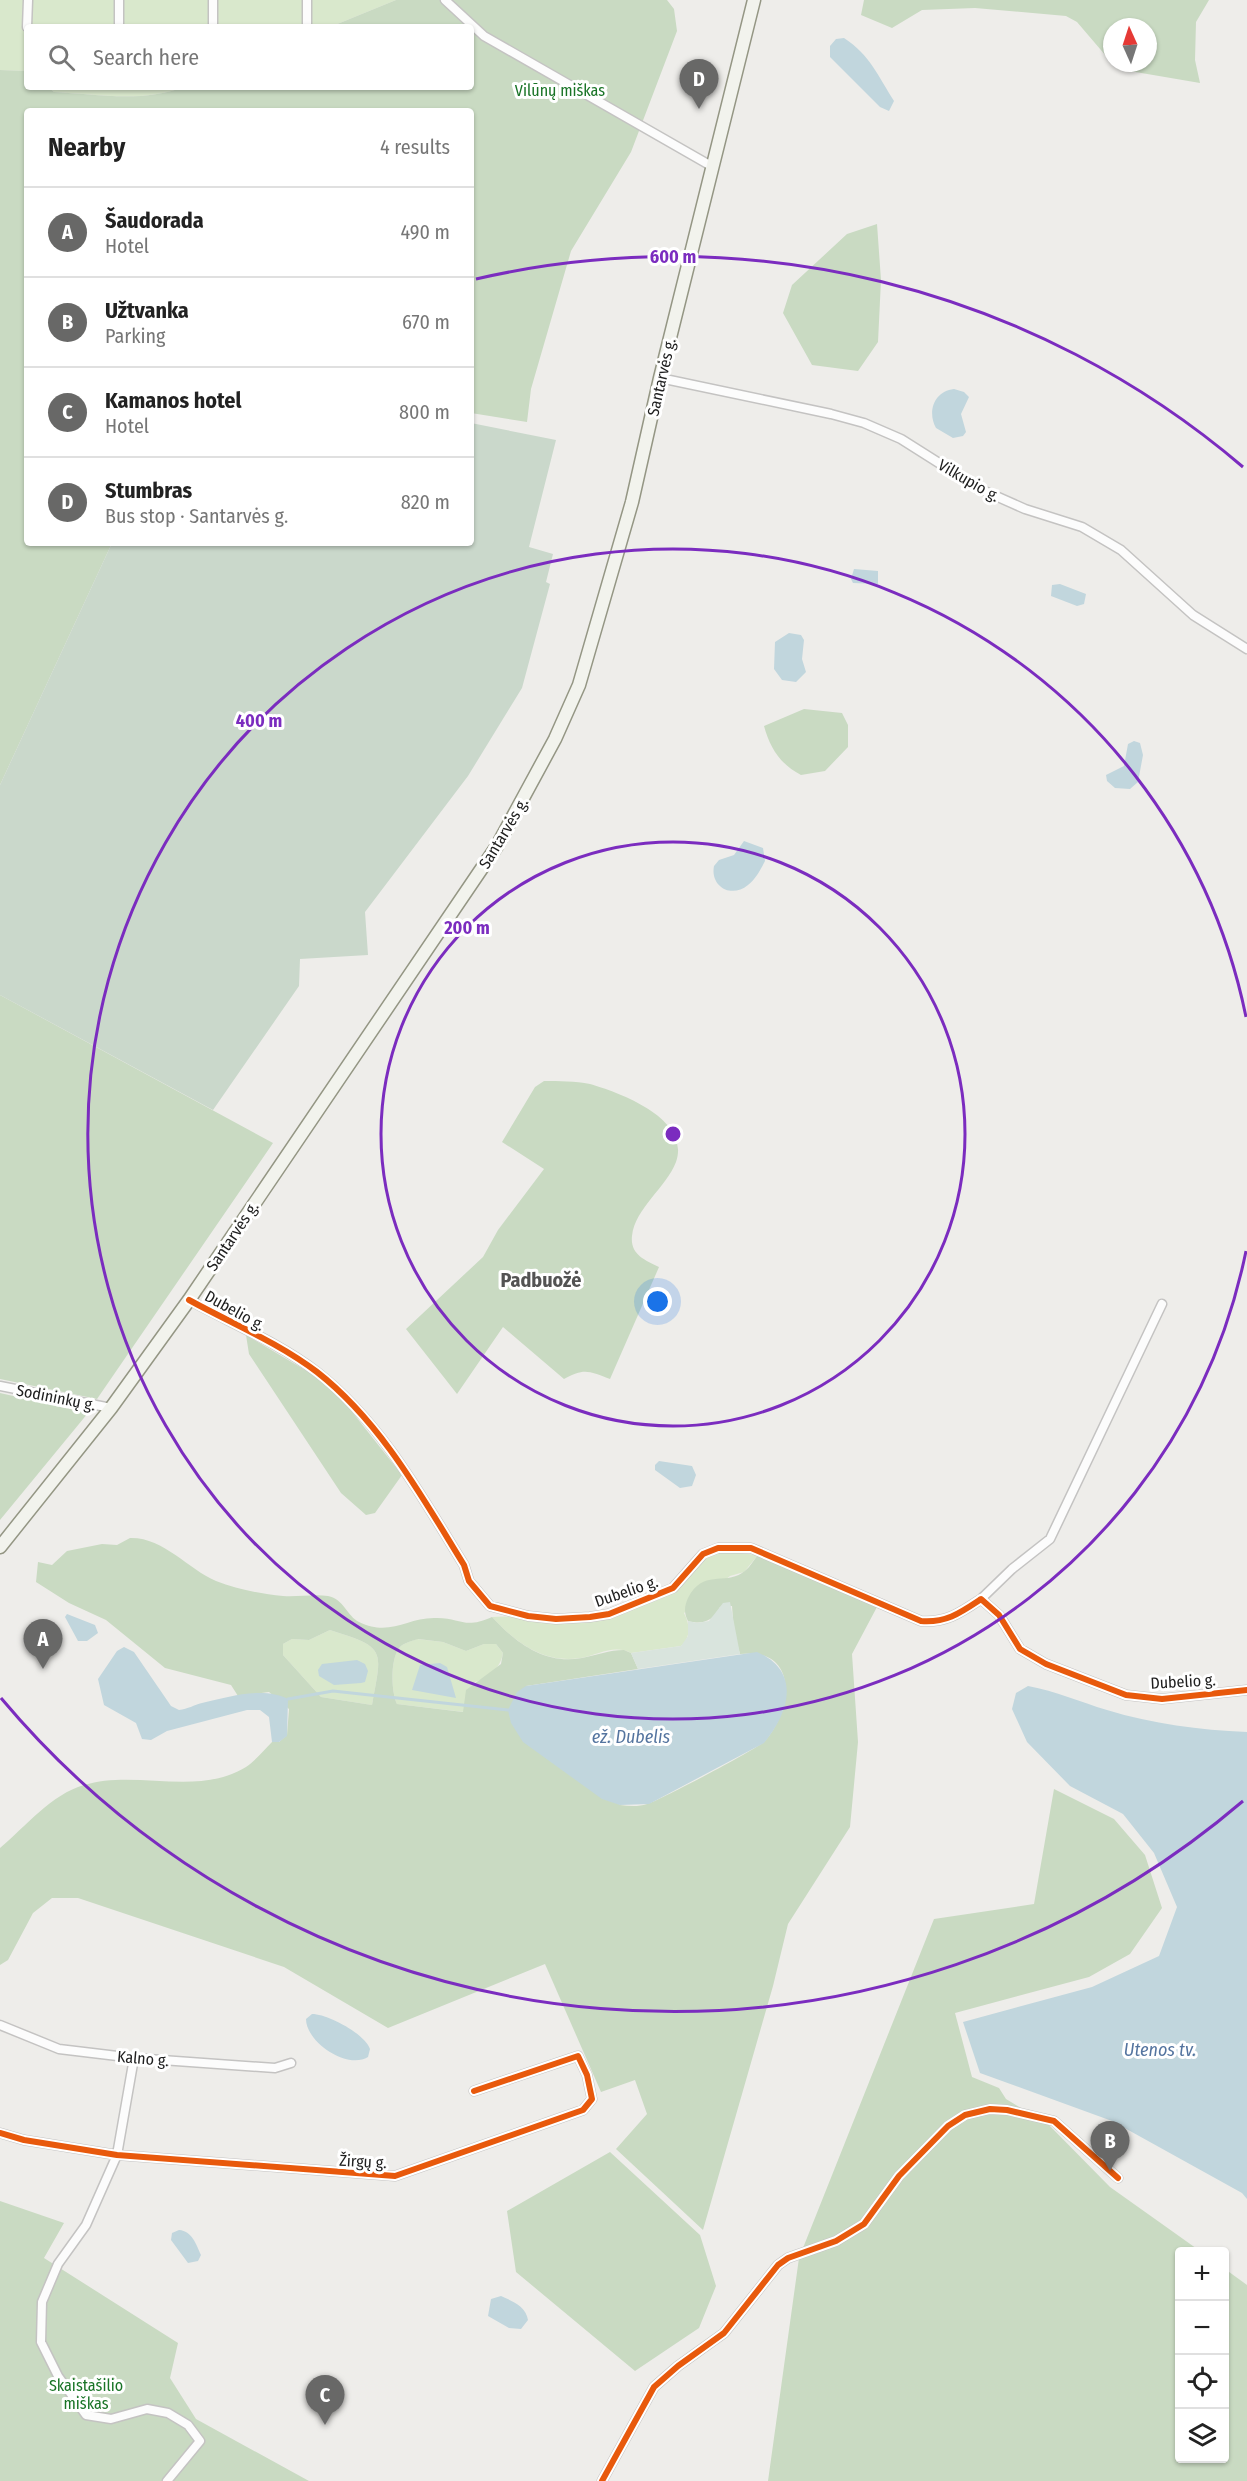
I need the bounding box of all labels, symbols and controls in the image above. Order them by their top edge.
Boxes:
north arrow [1103,18,1157,72]
search box [24,24,474,90]
icon: search [45,41,78,74]
text: Search here [93,44,199,71]
pin: D [680,60,718,109]
park label: Vilūnų miškas [515,81,605,100]
text: Nearby [48,132,125,163]
text: 4 results [380,135,450,159]
text: Šaudorada [105,207,204,234]
text: A [62,220,73,244]
text: 490 m [400,220,450,244]
text: Hotel [105,234,149,258]
text: 600 m [650,246,696,268]
text: Užtvanka [105,297,189,324]
text: B [62,310,73,334]
text: 670 m [402,310,450,334]
text: Parking [105,324,166,348]
street label: Santarvės g. [643,336,680,418]
text: Kamanos hotel [105,387,242,414]
text: C [62,400,73,424]
text: 800 m [399,400,450,424]
text: Hotel [105,414,149,438]
street label: Vilkupio g. [935,455,1003,506]
text: Stumbras [105,477,192,504]
text: D [62,490,73,514]
text: 820 m [401,490,450,514]
text: Bus stop · Santarvės g. [105,504,288,528]
text: 400 m [236,710,282,732]
street label: Santarvės g. [475,794,532,872]
text: 200 m [443,917,490,939]
centre of rings [663,1124,683,1144]
street label: Santarvės g. [202,1198,262,1274]
district label: Padbuožė [501,1268,581,1292]
street label: Dubelio g. [202,1286,268,1335]
your location [643,1287,672,1316]
street label: Sodininkų g. [15,1381,97,1414]
street label: Dubelio g. [592,1572,660,1611]
pin: A [24,1620,63,1669]
street label: Dubelio g. [1150,1670,1216,1693]
water label: ež. Dubelis [592,1726,671,1748]
water label: Utenos tv. [1124,2039,1196,2061]
street label: Kalno g. [116,2047,170,2070]
pin: B [1090,2122,1130,2171]
street label: Žirgų g. [339,2150,387,2172]
map controls [1175,2247,1229,2463]
button: + [1175,2247,1229,2301]
button: − [1175,2301,1229,2355]
button: locate [1175,2355,1229,2409]
park label: Skaistašilio miškas [49,2376,123,2413]
pin: C [306,2376,344,2425]
button: layers [1175,2409,1229,2463]

